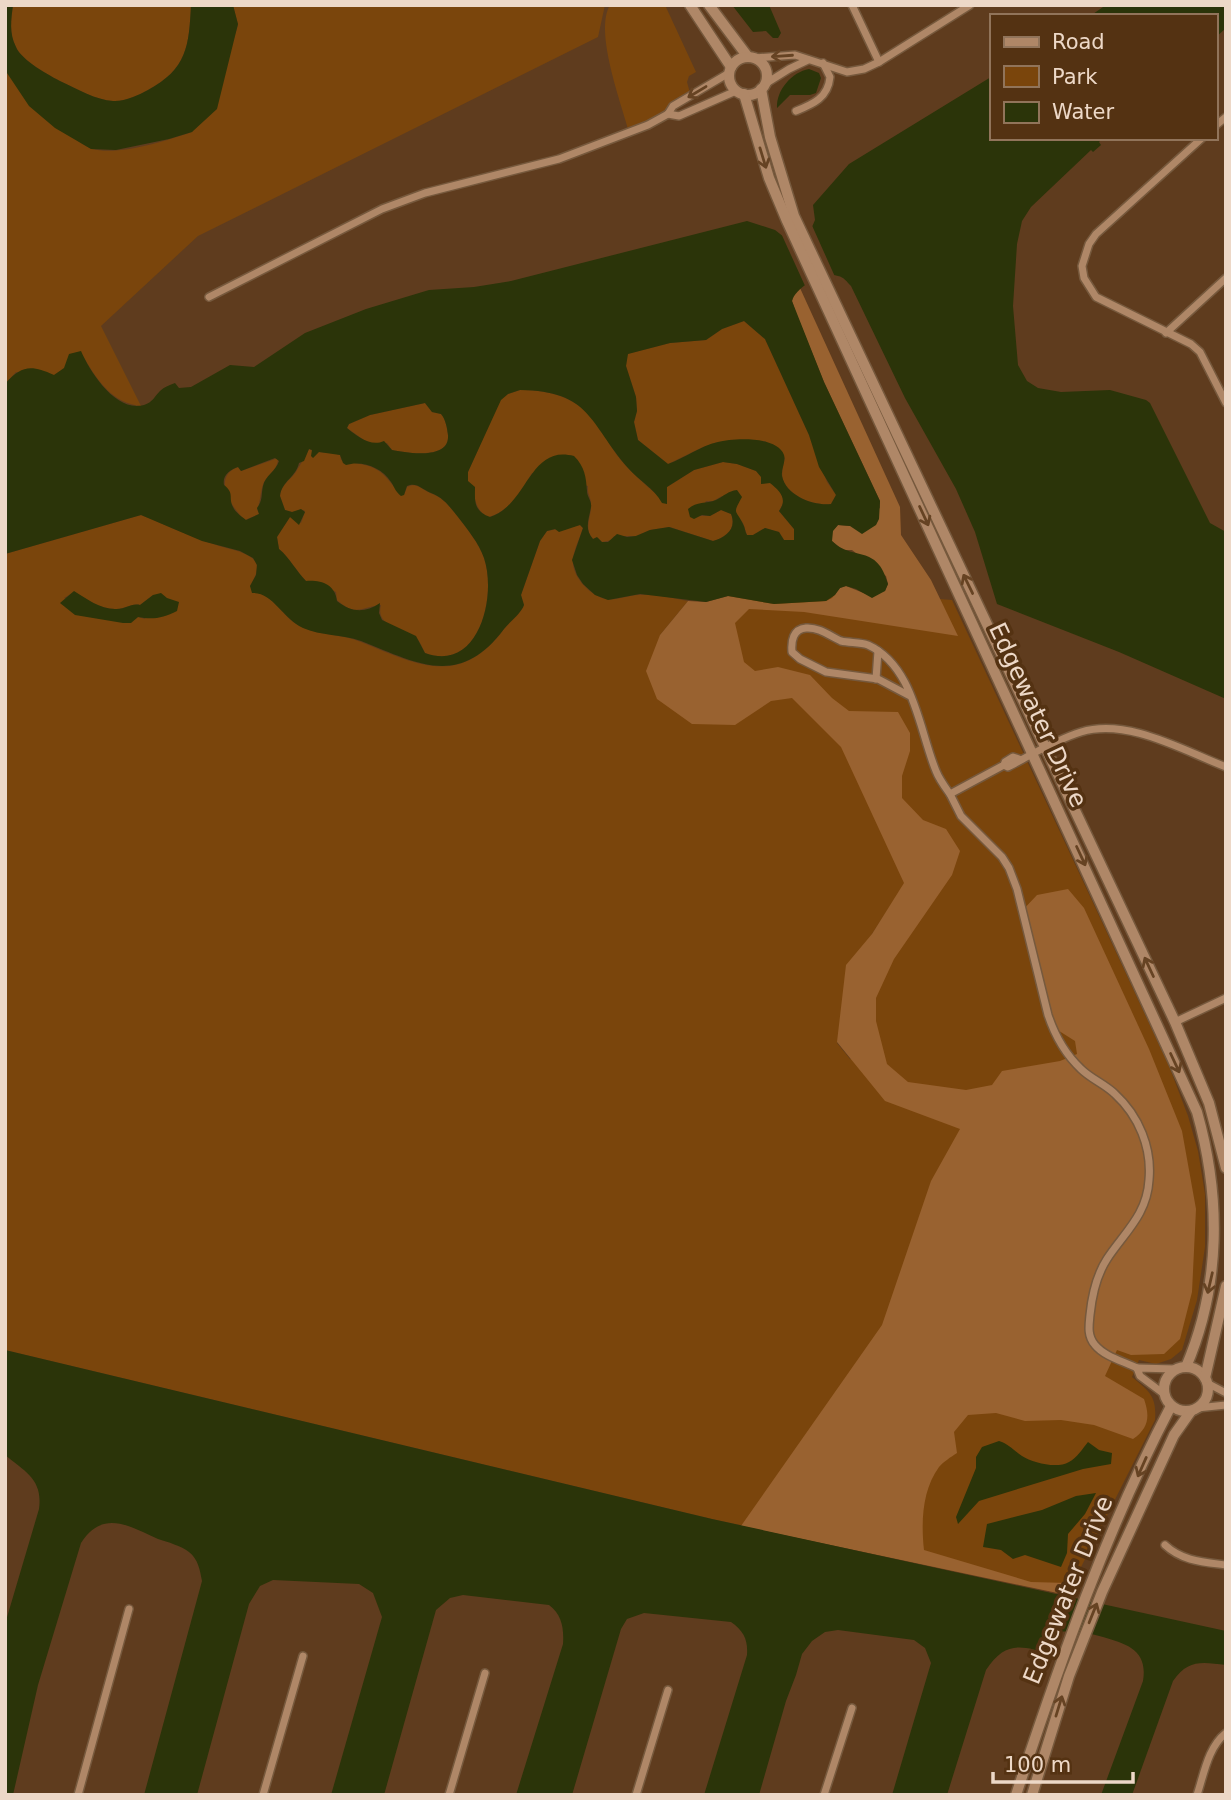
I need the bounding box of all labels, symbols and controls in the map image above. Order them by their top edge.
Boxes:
legend [990,14,1217,140]
text: Road [1052,30,1105,54]
one-way arrow [771,50,794,63]
text: Park [1052,65,1098,89]
one-way arrow [687,85,707,99]
text: Water [1052,100,1114,124]
one-way arrow [758,147,771,169]
one-way arrow [918,505,931,526]
one-way arrow [961,574,975,595]
street label: Edgewater Drive [983,618,1093,812]
one-way arrow [1075,845,1088,866]
one-way arrow [1142,957,1155,978]
one-way arrow [1170,1052,1183,1073]
one-way arrow [1202,1271,1216,1294]
one-way arrow [1135,1456,1148,1478]
street label: Edgewater Drive [1017,1492,1119,1688]
one-way arrow [1087,1603,1100,1625]
one-way arrow [1054,1695,1067,1717]
scale bar [993,1741,1133,1785]
text: 100 m [1004,1753,1071,1777]

